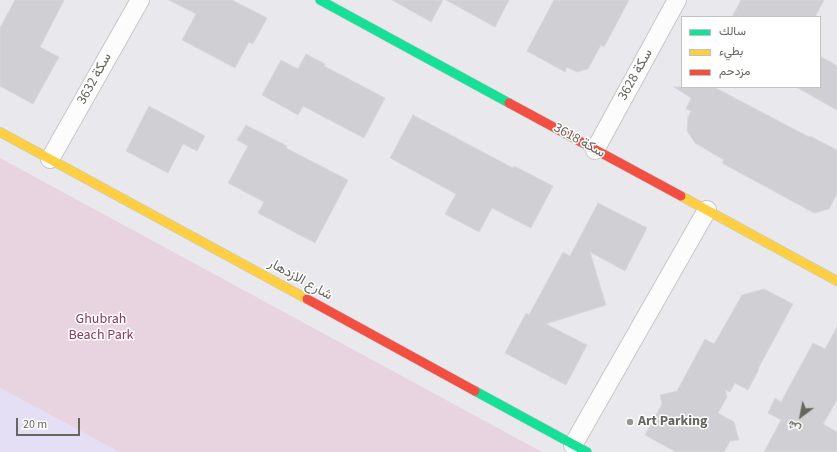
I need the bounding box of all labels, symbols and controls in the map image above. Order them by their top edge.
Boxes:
legend [681,16,821,88]
text: سالك [719,23,746,40]
text: بطيء [719,43,743,60]
street label: سكة 3628 [615,46,657,104]
street label: سكة 3632 [74,50,116,108]
text: مزدحم [719,63,750,80]
street label: سكة 3618 [550,120,608,162]
street label: شارع الازدهار [265,256,335,304]
park label: Ghubrah Beach Park [68,312,134,344]
north arrow [781,396,821,436]
scale bar [18,410,82,436]
place label: Art Parking [638,414,708,430]
text: 20 m [23,416,47,433]
marker: Art Parking [625,417,635,427]
text: ش [785,417,804,436]

